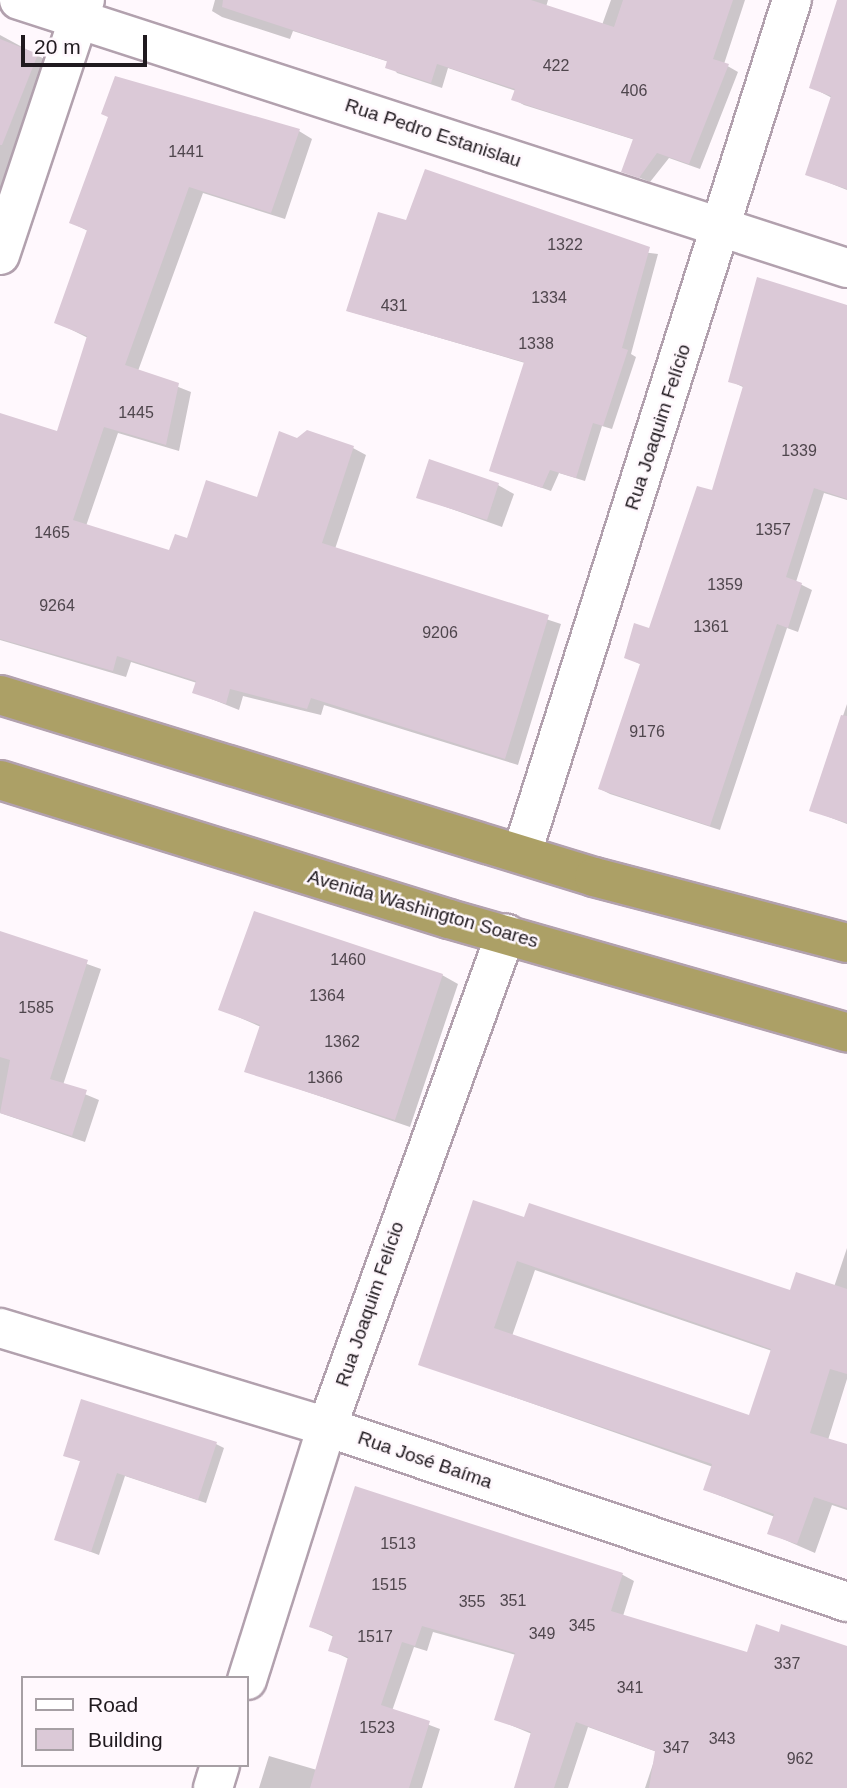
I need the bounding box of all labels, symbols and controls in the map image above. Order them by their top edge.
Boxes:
scale bar [24,21,150,65]
text: 20 m [34,35,81,58]
house number: 422 [543,56,569,76]
house number: 406 [621,81,647,101]
street label: Rua Pedro Estanislau [342,94,524,172]
house number: 1441 [168,142,204,162]
house number: 1322 [547,235,583,255]
house number: 1334 [531,288,567,308]
house number: 431 [381,296,407,316]
house number: 1338 [518,334,554,354]
street label: Rua Joaquim Felício [620,341,696,513]
house number: 1445 [118,403,154,423]
house number: 1339 [781,441,817,461]
house number: 1357 [755,520,791,540]
house number: 1465 [34,523,70,543]
house number: 1359 [707,575,743,595]
house number: 9264 [39,596,75,616]
house number: 1361 [693,617,729,637]
house number: 9206 [422,623,458,643]
house number: 9176 [629,722,665,742]
street label: Avenida Washington Soares [305,865,541,953]
house number: 1460 [330,950,366,970]
house number: 1364 [309,986,345,1006]
house number: 1585 [18,998,54,1018]
house number: 1362 [324,1032,360,1052]
house number: 1366 [307,1068,343,1088]
street label: Rua Joaquim Felício [331,1218,409,1390]
street label: Rua José Baíma [355,1426,495,1494]
house number: 1513 [380,1534,416,1554]
house number: 1515 [371,1575,407,1595]
house number: 351 [500,1591,526,1611]
house number: 355 [459,1592,485,1612]
house number: 345 [569,1616,595,1636]
house number: 349 [529,1624,555,1644]
house number: 1517 [357,1627,393,1647]
house number: 337 [774,1654,800,1674]
legend [21,1676,248,1767]
house number: 341 [617,1678,643,1698]
text: Road [88,1693,138,1716]
house number: 1523 [359,1718,395,1738]
text: Building [88,1728,163,1751]
house number: 343 [709,1729,735,1749]
house number: 347 [663,1738,689,1758]
house number: 962 [787,1749,813,1769]

